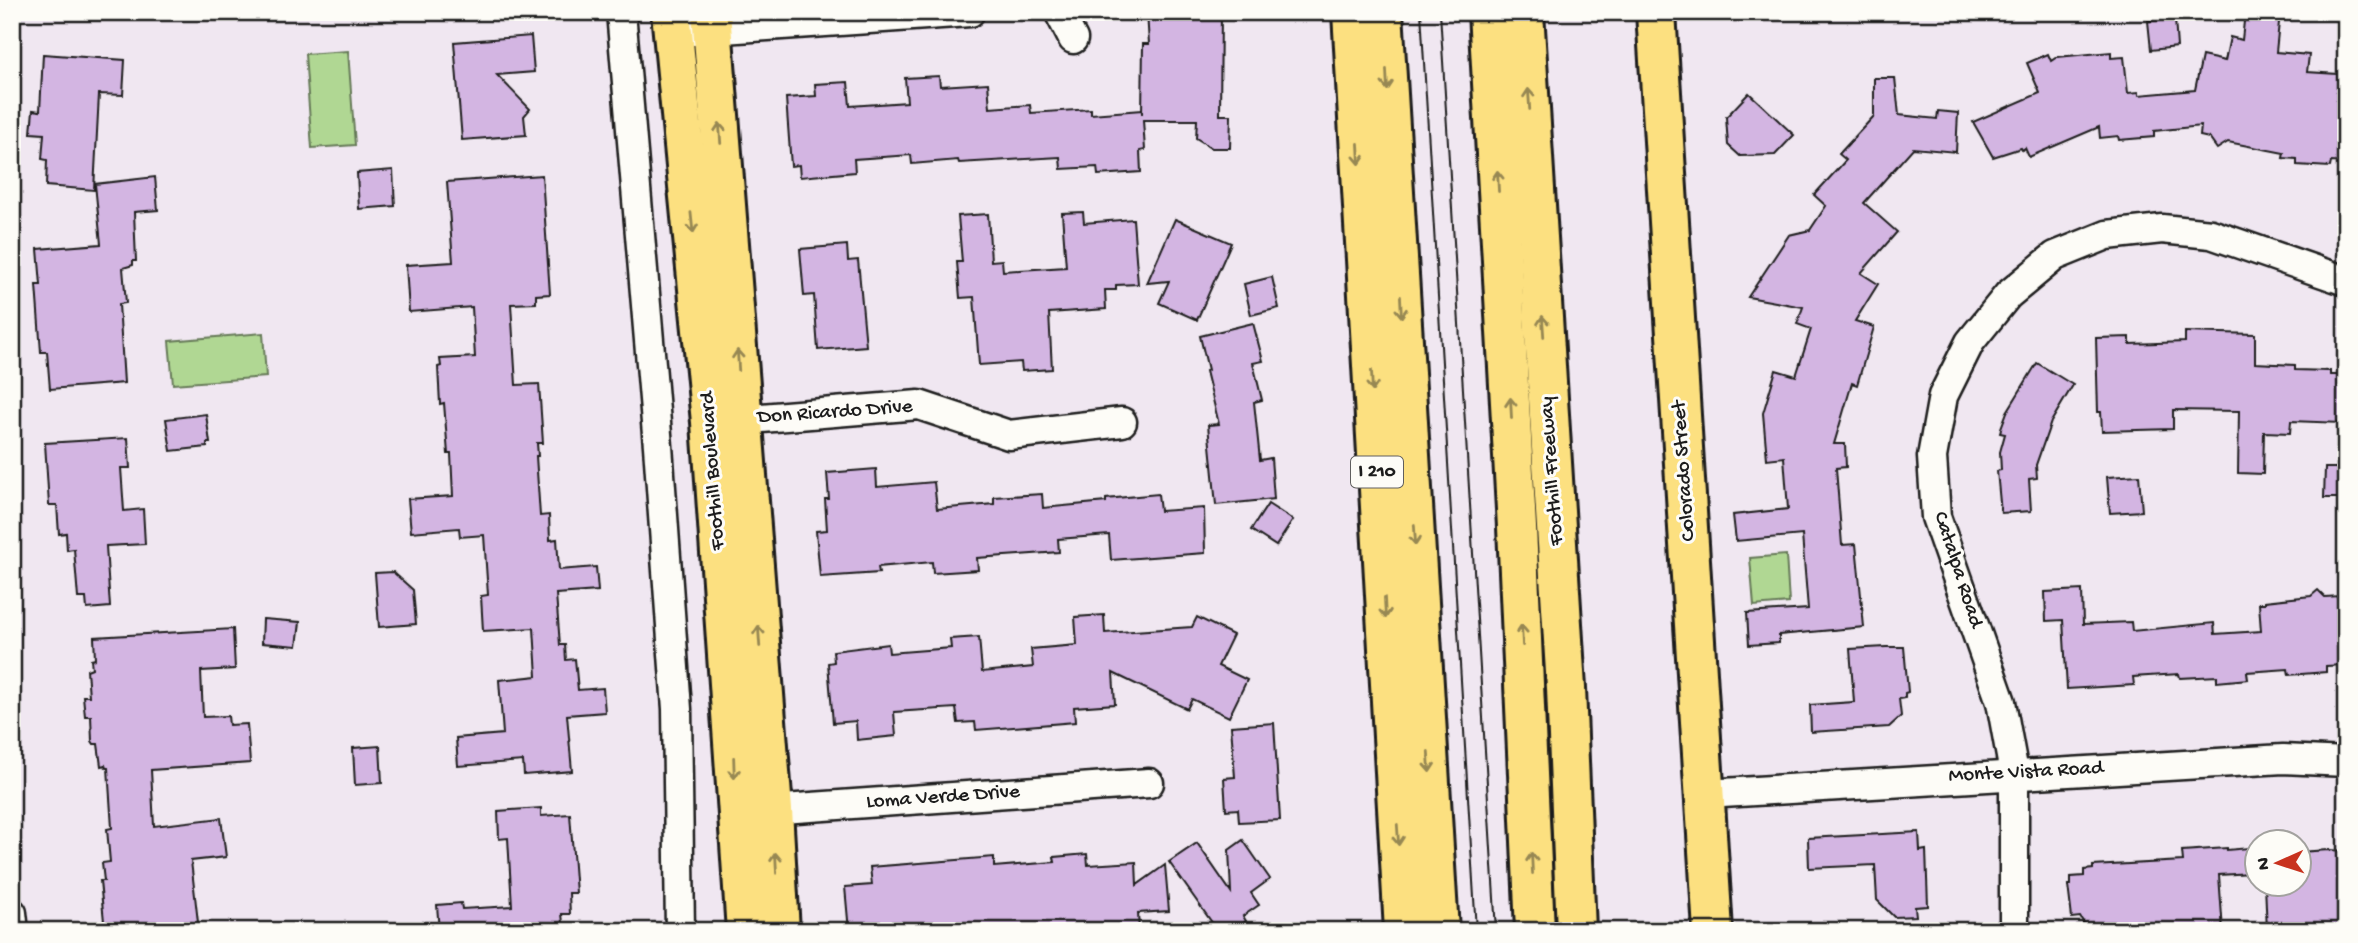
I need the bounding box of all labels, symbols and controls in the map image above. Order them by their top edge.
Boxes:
one-way arrow [1380,69,1393,92]
one-way arrow [1522,88,1535,111]
one-way arrow [713,122,726,145]
one-way arrow [1353,142,1366,165]
one-way arrow [1491,170,1504,193]
one-way arrow [686,211,699,234]
one-way arrow [1394,296,1407,319]
one-way arrow [1537,315,1550,338]
one-way arrow [731,349,744,372]
one-way arrow [1366,369,1379,392]
street label: Foothill Boulevard [696,389,732,552]
street label: Don Ricardo Drive [755,395,914,431]
street label: Foothill Freeway [1535,396,1571,547]
one-way arrow [1504,397,1517,420]
street label: Colorado Street [1667,397,1702,542]
road number: I 210 [1351,457,1403,488]
street label: Catalpa Road [1926,509,1988,633]
one-way arrow [1408,523,1421,546]
one-way arrow [1379,596,1392,619]
one-way arrow [752,625,765,648]
one-way arrow [1515,625,1528,647]
one-way arrow [1422,750,1435,773]
one-way arrow [728,756,741,779]
street label: Monte Vista Road [1948,756,2106,790]
street label: Loma Verde Drive [865,780,1022,816]
one-way arrow [1392,823,1405,846]
north arrow [2242,828,2312,898]
one-way arrow [1526,851,1539,874]
one-way arrow [769,852,782,874]
text: N [2253,857,2276,871]

